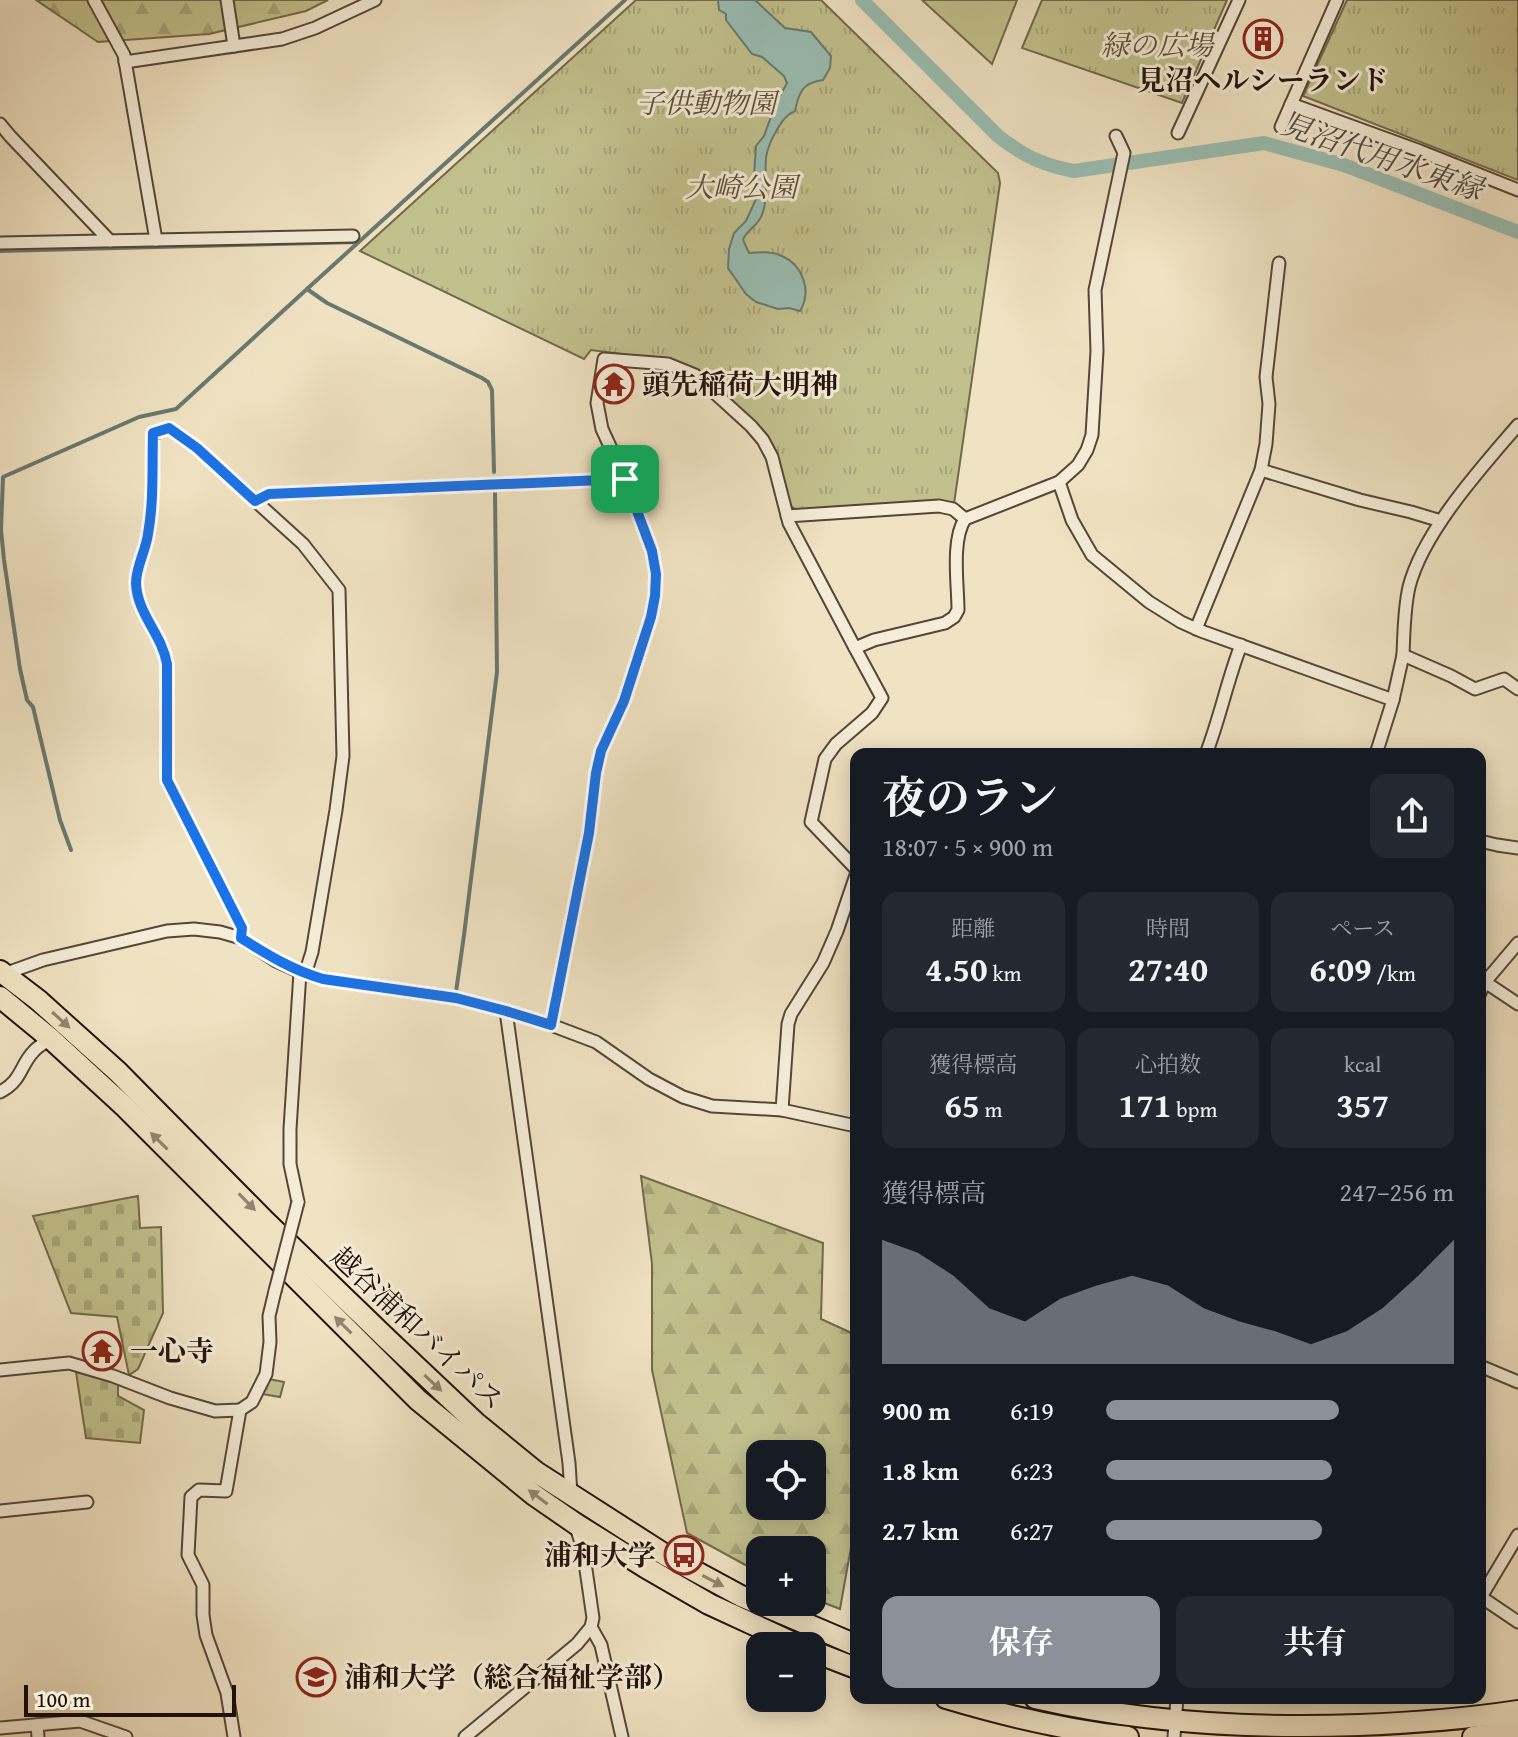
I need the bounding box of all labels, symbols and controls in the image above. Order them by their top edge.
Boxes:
building icon: 見沼ヘルシーランド [1242,18,1284,60]
park label: 緑の広場 [1101,24,1216,65]
place label: 見沼ヘルシーランド [1137,59,1389,100]
park label: 子供動物園 [636,82,780,123]
water label: 見沼代用水東縁 [1276,101,1492,212]
park label: 大崎公園 [685,166,801,207]
temple icon: 頭先稲荷大明神 [593,363,635,405]
place label: 頭先稲荷大明神 [642,363,838,404]
pin [591,445,659,513]
icon: arrive [603,457,647,501]
text: 夜のラン [882,765,1058,829]
button: share [1370,774,1454,858]
text: 18:07 · 5 × 900 m [882,827,1053,866]
text: 距離 [951,912,995,944]
text: 時間 [1146,912,1190,944]
text: ペース [1330,912,1395,944]
text: 4.50 [925,944,988,993]
text: 27:40 [1128,944,1208,993]
text: 6:09 [1309,944,1372,993]
text: km [988,957,1022,989]
text: /km [1372,957,1416,989]
one-way arrow [51,1011,71,1029]
text: 獲得標高 [929,1048,1017,1080]
text: 心拍数 [1135,1048,1201,1080]
text: kcal [1344,1048,1381,1080]
text: 65 [944,1080,980,1129]
text: 171 [1119,1080,1171,1129]
text: 357 [1336,1080,1389,1129]
text: m [980,1093,1002,1125]
text: bpm [1171,1093,1217,1125]
one-way arrow [150,1132,169,1151]
text: 247–256 m [1340,1172,1454,1211]
text: 獲得標高 [882,1173,986,1212]
one-way arrow [237,1192,255,1211]
street label: 越谷浦和バイパス [323,1236,514,1419]
one-way arrow [334,1316,353,1335]
temple icon: 一心寺 [81,1330,123,1372]
place label: 一心寺 [130,1330,214,1371]
one-way arrow [423,1374,442,1392]
text: 900 m [882,1391,950,1430]
text: 6:19 [1010,1391,1054,1430]
map controls [746,1440,826,1712]
button: locate [746,1440,826,1520]
text: 1.8 km [882,1451,959,1490]
text: 6:23 [1010,1451,1054,1490]
one-way arrow [528,1489,548,1505]
text: 2.7 km [882,1511,959,1550]
text: 6:27 [1010,1511,1054,1550]
place label: 浦和大学 [544,1534,656,1575]
bus stop icon: 浦和大学 [663,1534,705,1576]
button: + [746,1536,826,1616]
one-way arrow [702,1573,724,1587]
button: 保存 [882,1596,1160,1688]
button: 共有 [1176,1596,1454,1688]
button: − [746,1632,826,1712]
school or university icon: 浦和大学（総合福祉学部） [295,1656,337,1698]
place label: 浦和大学（総合福祉学部） [344,1656,680,1697]
scale bar [24,1681,236,1717]
text: 100 m [36,1683,91,1715]

